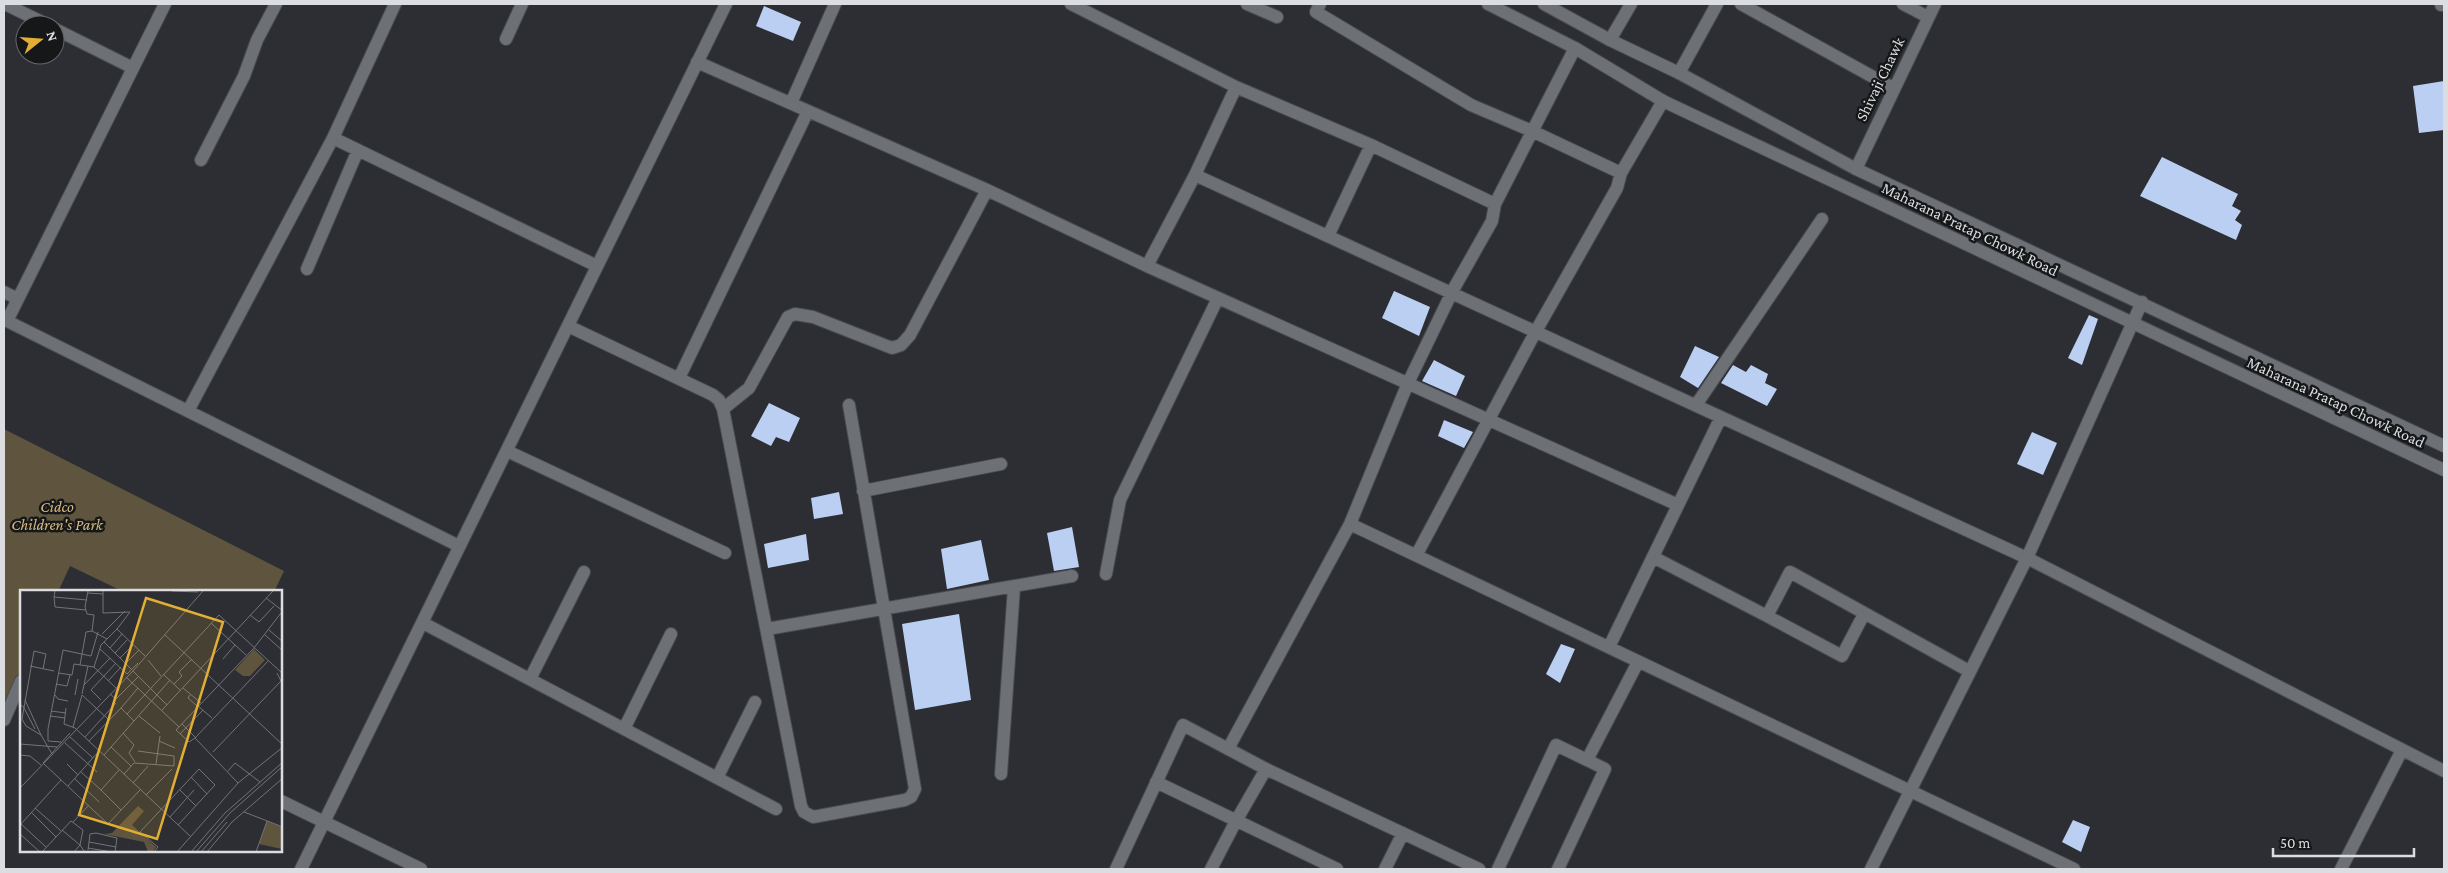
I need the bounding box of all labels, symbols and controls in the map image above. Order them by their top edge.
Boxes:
north arrow [15,15,65,65]
text: N [43,29,62,44]
street label: Shivaji Chawk [1852,34,1909,124]
street label: Maharana Pratap Chowk Road [1879,179,2061,280]
street label: Maharana Pratap Chowk Road [2244,353,2428,452]
park label: Cidco Children's Park [11,498,104,533]
inset map [20,590,282,853]
scale bar [2273,826,2414,858]
text: 50 m [2280,835,2310,851]

